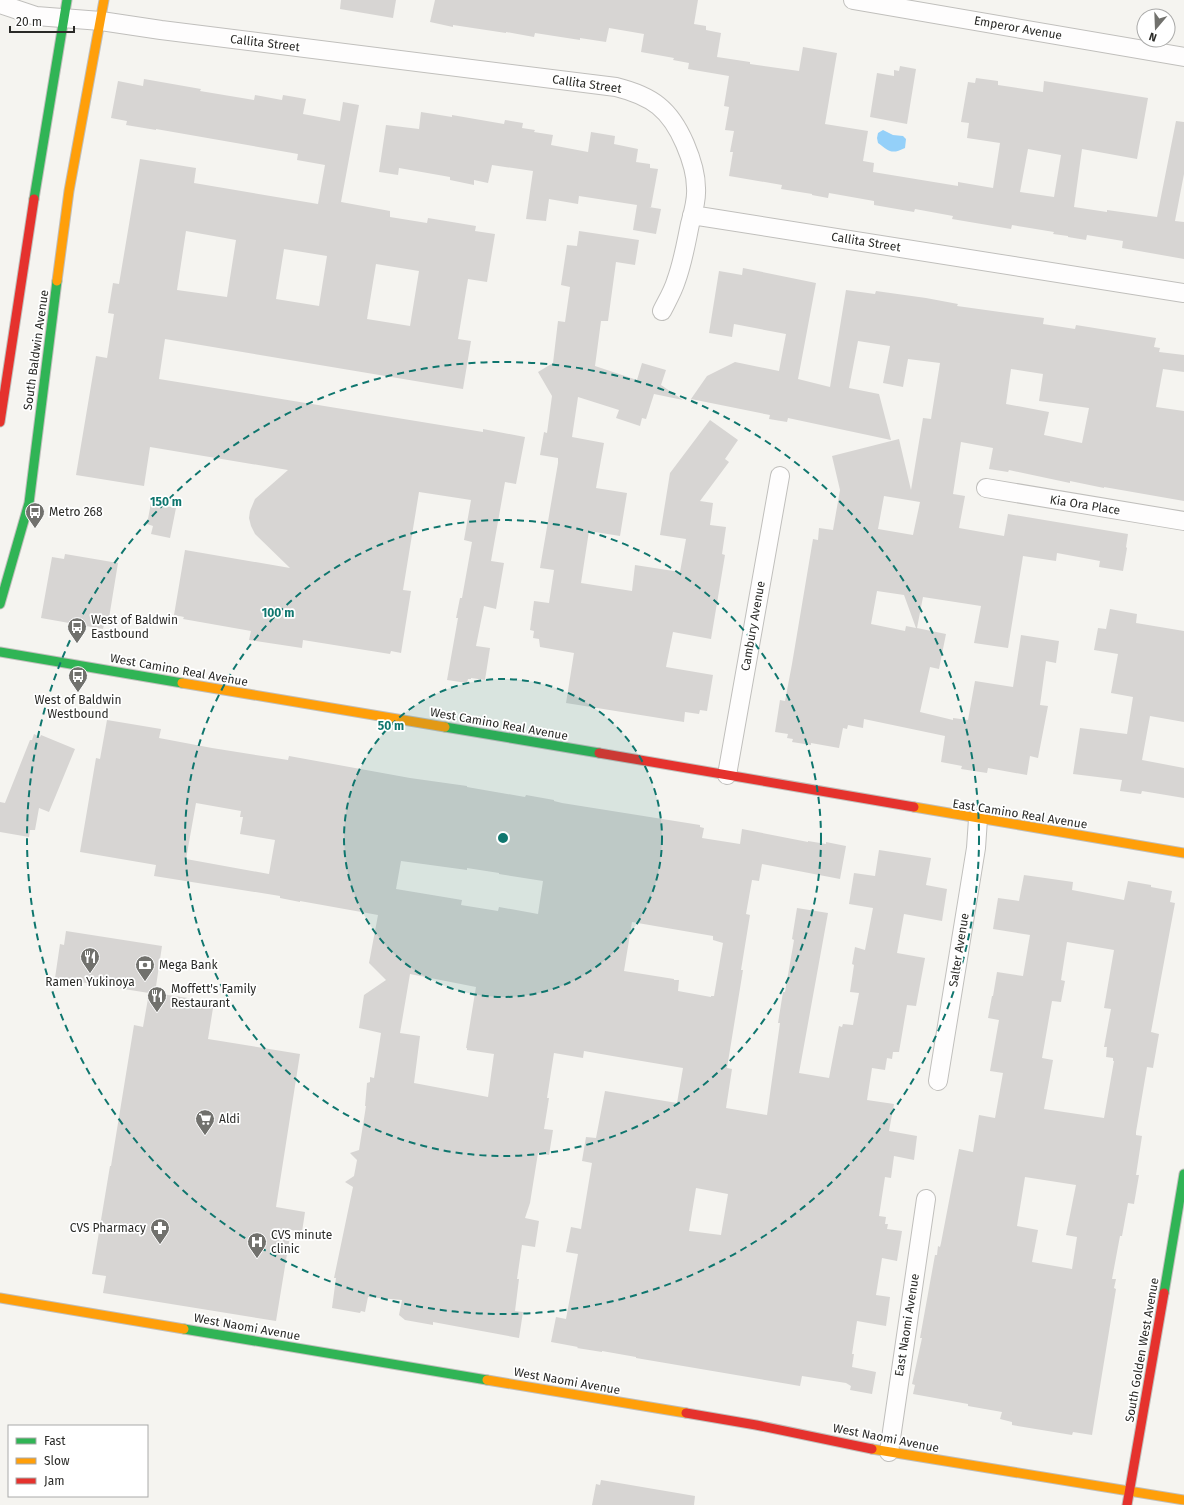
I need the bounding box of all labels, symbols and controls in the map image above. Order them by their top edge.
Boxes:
scale bar [10,8,74,34]
north arrow [1136,8,1176,48]
street label: Emperor Avenue [973,13,1063,43]
text: 20 m [16,15,42,29]
text: N [1147,30,1158,44]
street label: Callita Street [229,32,301,54]
street label: Callita Street [551,72,623,96]
street label: Callita Street [830,230,902,254]
street label: South Baldwin Avenue [21,289,51,411]
street label: Kia Ora Place [1049,493,1121,517]
text: 150 m [150,495,182,509]
bus stop icon: Metro 268 [24,501,46,529]
place label: Metro 268 [49,505,103,519]
street label: Cambury Avenue [738,580,768,672]
text: 100 m [262,606,294,620]
place label: West of Baldwin Eastbound [91,613,178,641]
bus stop icon: West of Baldwin Eastbound [66,616,88,644]
street label: West Camino Real Avenue [109,651,249,689]
bus stop icon: West of Baldwin Westbound [67,665,89,693]
place label: West of Baldwin Westbound [34,693,122,721]
street label: West Camino Real Avenue [429,705,569,743]
text: 50 m [378,719,404,733]
street label: East Camino Real Avenue [952,796,1088,832]
centre of rings [496,831,510,845]
street label: Salter Avenue [946,912,972,988]
restaurant icon: Ramen Yukinoya [79,946,101,974]
bank icon: Mega Bank [134,954,156,982]
place label: Mega Bank [159,958,218,972]
place label: Ramen Yukinoya [45,975,135,989]
place label: Moffett's Family Restaurant [171,982,256,1010]
restaurant icon: Moffett's Family Restaurant [146,985,168,1013]
supermarket icon: Aldi [194,1108,216,1136]
place label: Aldi [219,1112,240,1126]
pharmacy icon: CVS Pharmacy [149,1217,171,1245]
place label: CVS Pharmacy [70,1221,146,1235]
place label: CVS minute clinic [271,1228,332,1256]
hospital icon: CVS minute clinic [246,1231,268,1259]
street label: East Naomi Avenue [892,1272,922,1378]
street label: South Golden West Avenue [1122,1277,1162,1423]
street label: West Naomi Avenue [193,1311,301,1343]
street label: West Naomi Avenue [513,1365,621,1397]
street label: West Naomi Avenue [832,1421,940,1455]
legend [8,1425,148,1497]
text: Fast [44,1434,66,1448]
text: Slow [44,1454,70,1468]
text: Jam [44,1474,64,1488]

